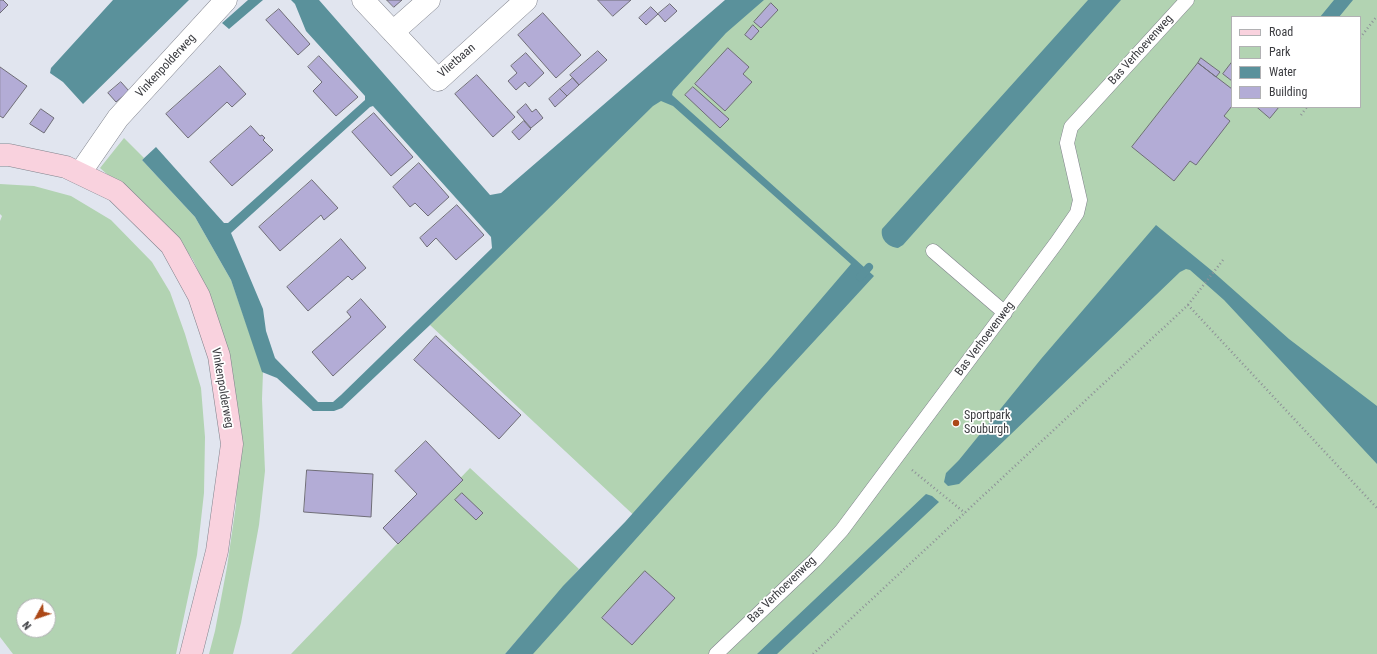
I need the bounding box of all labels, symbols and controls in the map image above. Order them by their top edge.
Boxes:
street label: Bas Verhoevenweg [1106,12,1176,88]
legend [1231,16,1361,108]
text: Road [1269,25,1293,39]
street label: Vinkenpolderweg [133,31,199,101]
street label: Vlietbaan [435,41,479,81]
text: Park [1269,45,1290,59]
text: Water [1269,65,1297,79]
text: Building [1269,85,1307,99]
street label: Bas Verhoevenweg [952,299,1018,379]
street label: Vinkenpolderweg [208,347,236,429]
place label: Sportpark Souburgh [964,409,1010,437]
marker: Sportpark Souburgh [951,418,961,428]
street label: Bas Verhoevenweg [745,554,819,626]
north arrow [16,598,56,638]
text: N [20,619,34,632]

